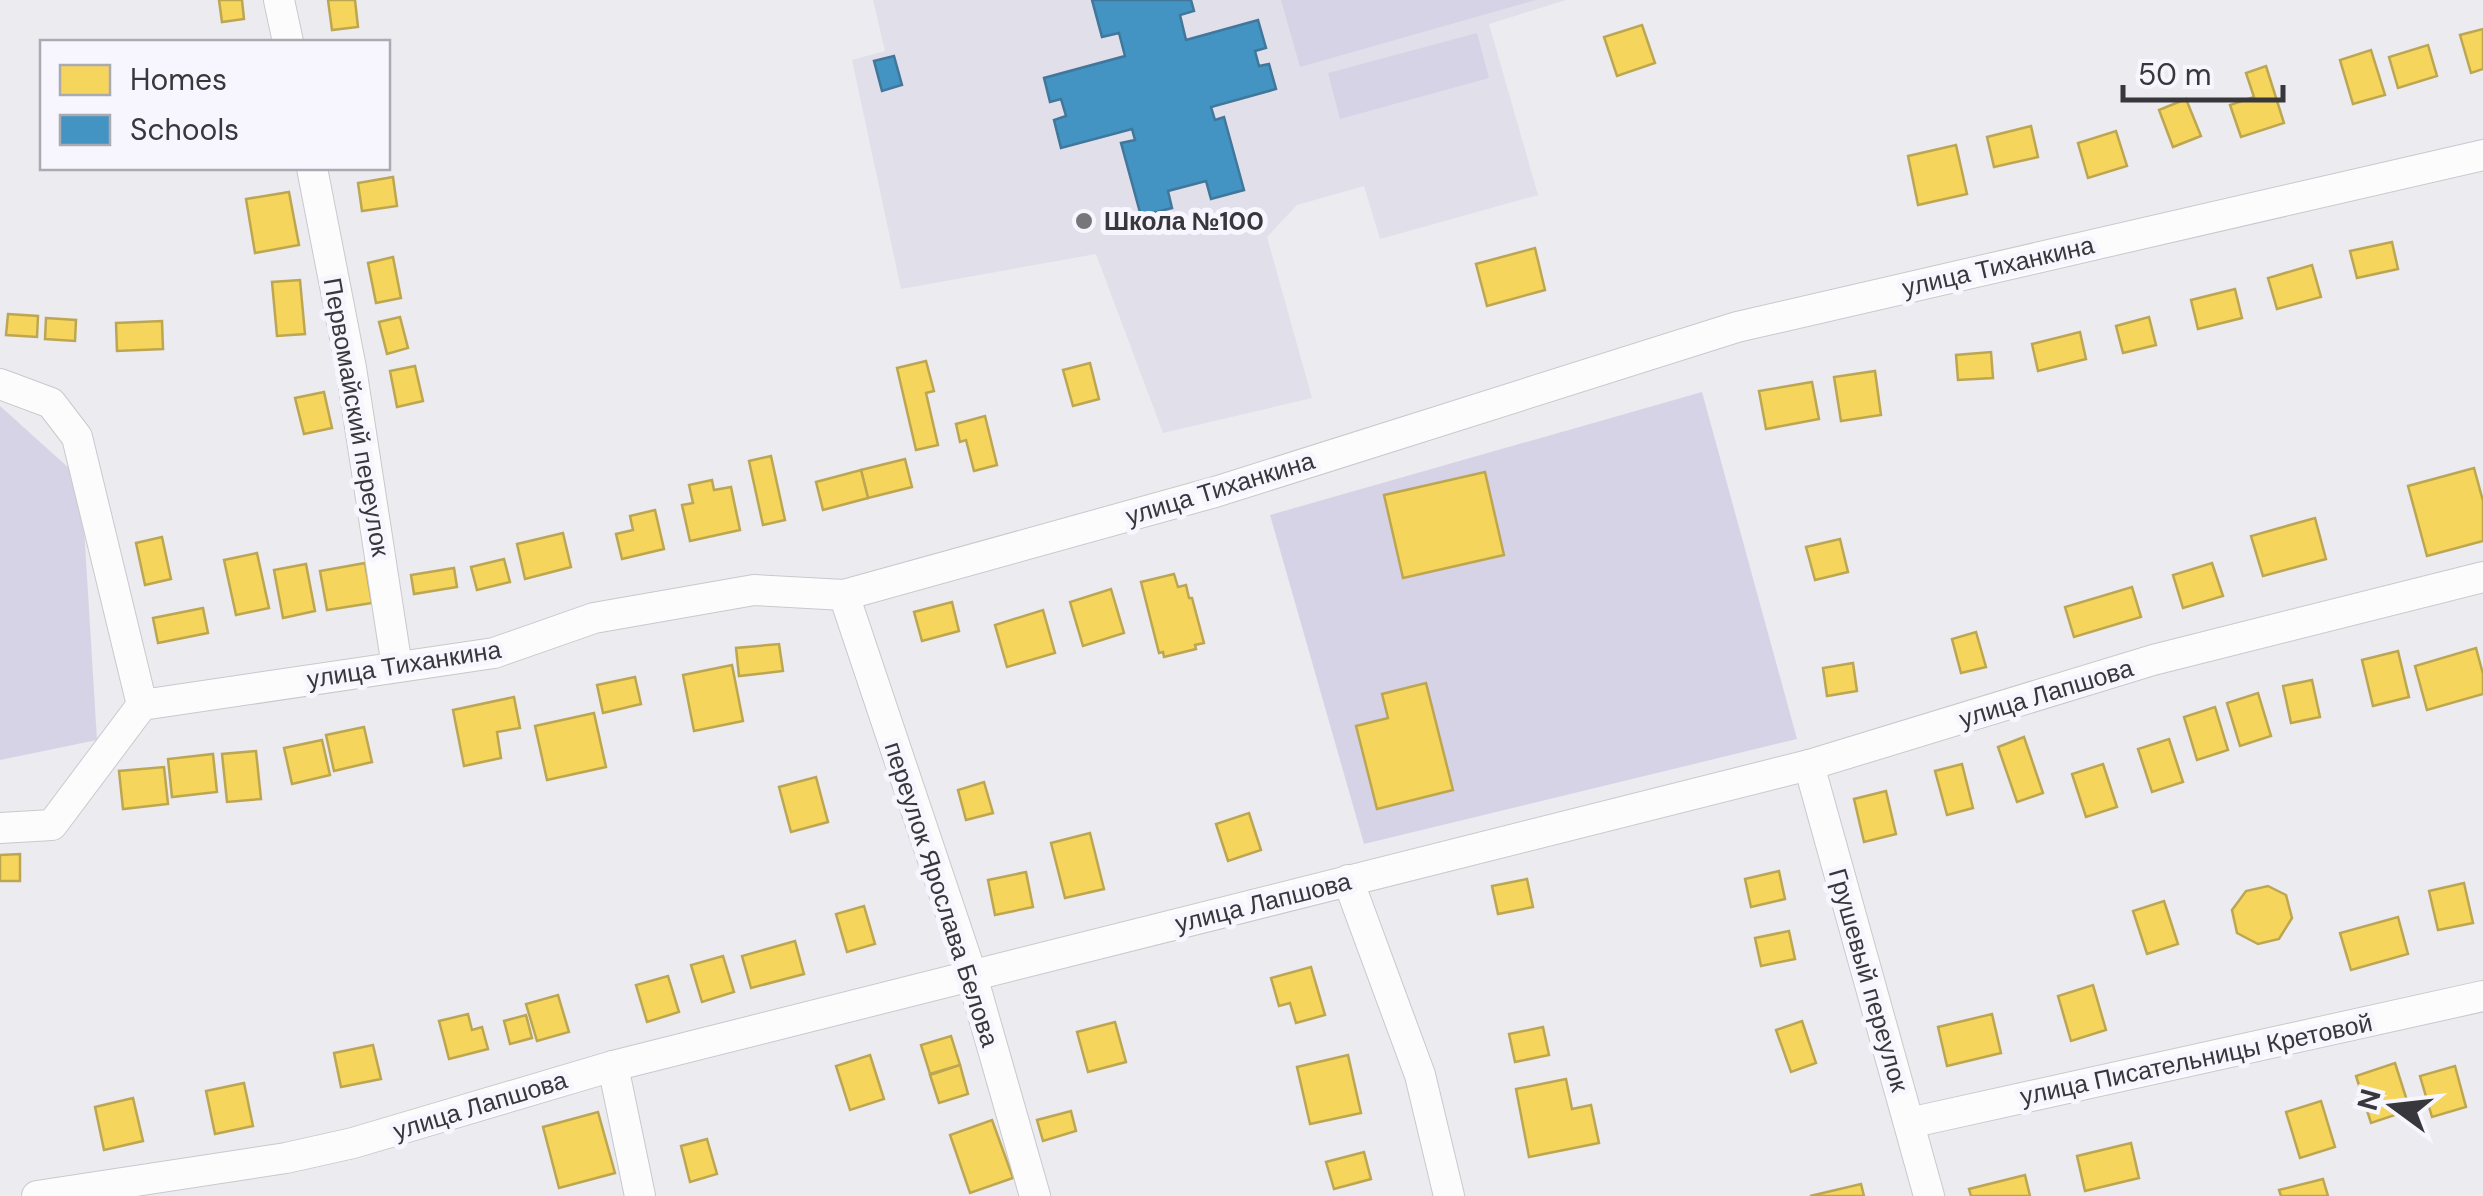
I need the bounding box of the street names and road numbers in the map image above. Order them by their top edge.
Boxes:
street label: улица Тиханкина [1899,228,2097,305]
street label: Первомайский переулок [316,275,397,560]
street label: улица Тиханкина [1122,444,1319,533]
street label: улица Тиханкина [305,633,504,696]
street label: улица Лапшова [1955,651,2137,736]
street label: переулок Ярослава Белова [877,737,1007,1051]
street label: улица Лапшова [1172,865,1355,940]
street label: Грушевый переулок [1821,865,1916,1097]
street label: улица Писательницы Кретовой [2017,1006,2375,1113]
street label: улица Лапшова [389,1063,571,1148]

